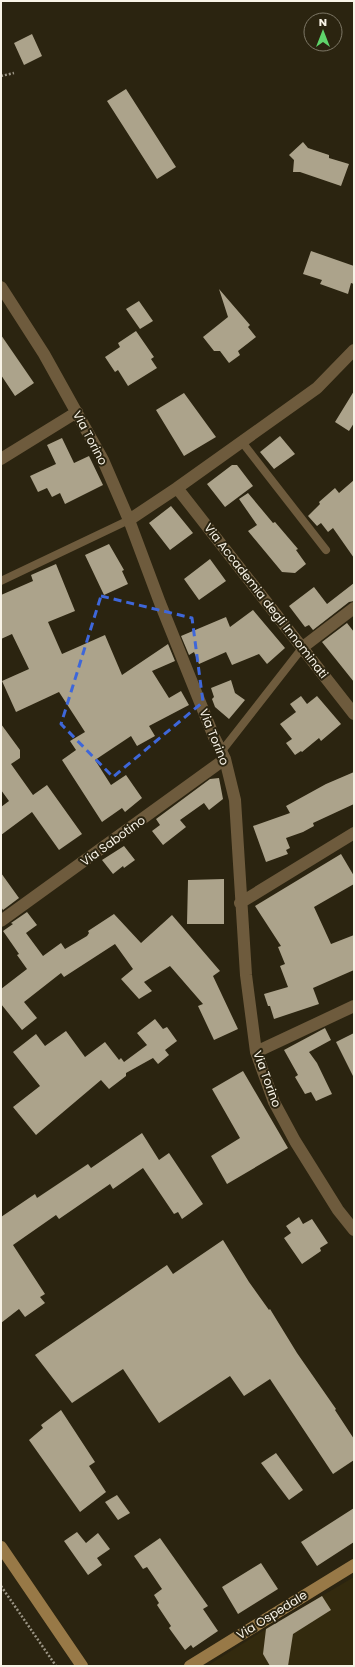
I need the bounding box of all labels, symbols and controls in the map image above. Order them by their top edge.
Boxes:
north arrow [303,12,343,52]
text: N [319,14,327,30]
street label: Via Torino [69,408,112,468]
street label: Via Accademia degli Innominati [200,520,332,682]
street label: Via Torino [195,706,234,768]
street label: Via Sabotino [77,811,149,870]
street label: Via Torino [249,1048,286,1110]
street label: Via Ospedale [233,1586,310,1643]

